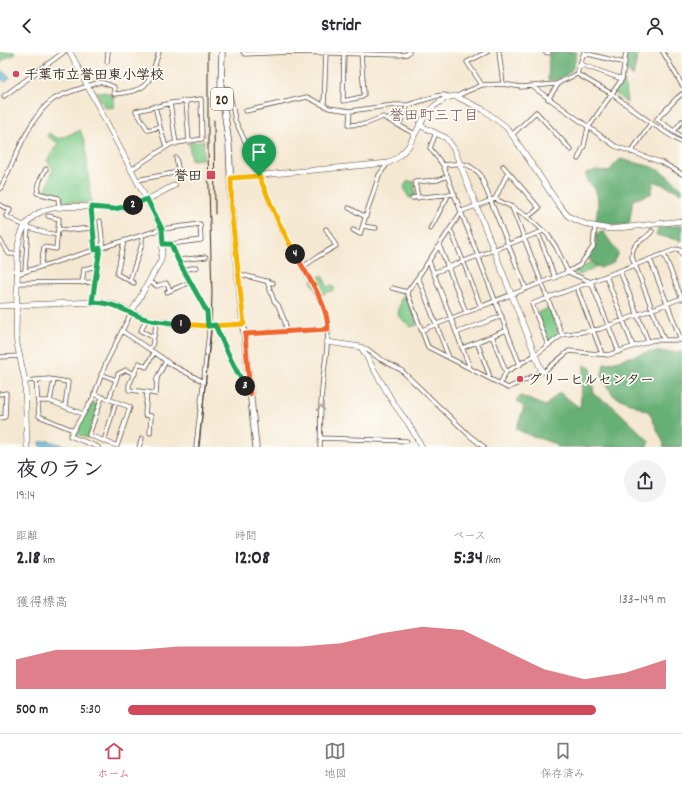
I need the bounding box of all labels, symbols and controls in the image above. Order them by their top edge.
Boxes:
text: Stridr [321,14,361,39]
icon: back [16,15,38,37]
icon: person [644,15,666,37]
place label: 千葉市立誉田東小学校 [24,66,164,86]
marker: 千葉市立誉田東小学校 [11,69,21,79]
road number: 20 [211,88,233,110]
district label: 誉田町三丁目 [389,106,479,128]
pin [242,135,276,176]
icon: arrive [248,141,270,163]
place label: 誉田 [174,167,202,187]
marker: 誉田 [205,169,217,181]
pin: 2 [123,195,143,215]
text: 2 [131,197,135,213]
pin: 4 [285,244,305,264]
text: 4 [293,246,297,262]
pin: 1 [171,314,191,334]
text: 1 [180,316,182,332]
place label: グリーヒルセンター [528,371,654,391]
marker: グリーヒルセンター [515,374,525,384]
pin: 3 [235,376,255,396]
text: 3 [243,378,247,394]
one-way arrow [317,405,325,411]
text: 夜のラン [16,456,104,487]
button: share [624,460,666,502]
text: 19:14 [16,487,35,506]
text: 距離 [16,529,38,545]
text: 時間 [235,529,257,545]
text: ペース [453,529,486,545]
text: 2.18 [16,545,40,573]
text: 12:08 [235,545,270,573]
text: 5:34 [453,545,483,573]
text: km [40,553,55,569]
text: /km [483,553,501,569]
text: 133–149 m [619,591,666,610]
text: 獲得標高 [16,594,68,613]
text: 500 m [16,701,48,720]
text: 5:30 [80,701,101,720]
tab: ホーム [97,740,130,783]
tab: 地図 [324,740,346,783]
tab: 保存済み [541,740,585,783]

